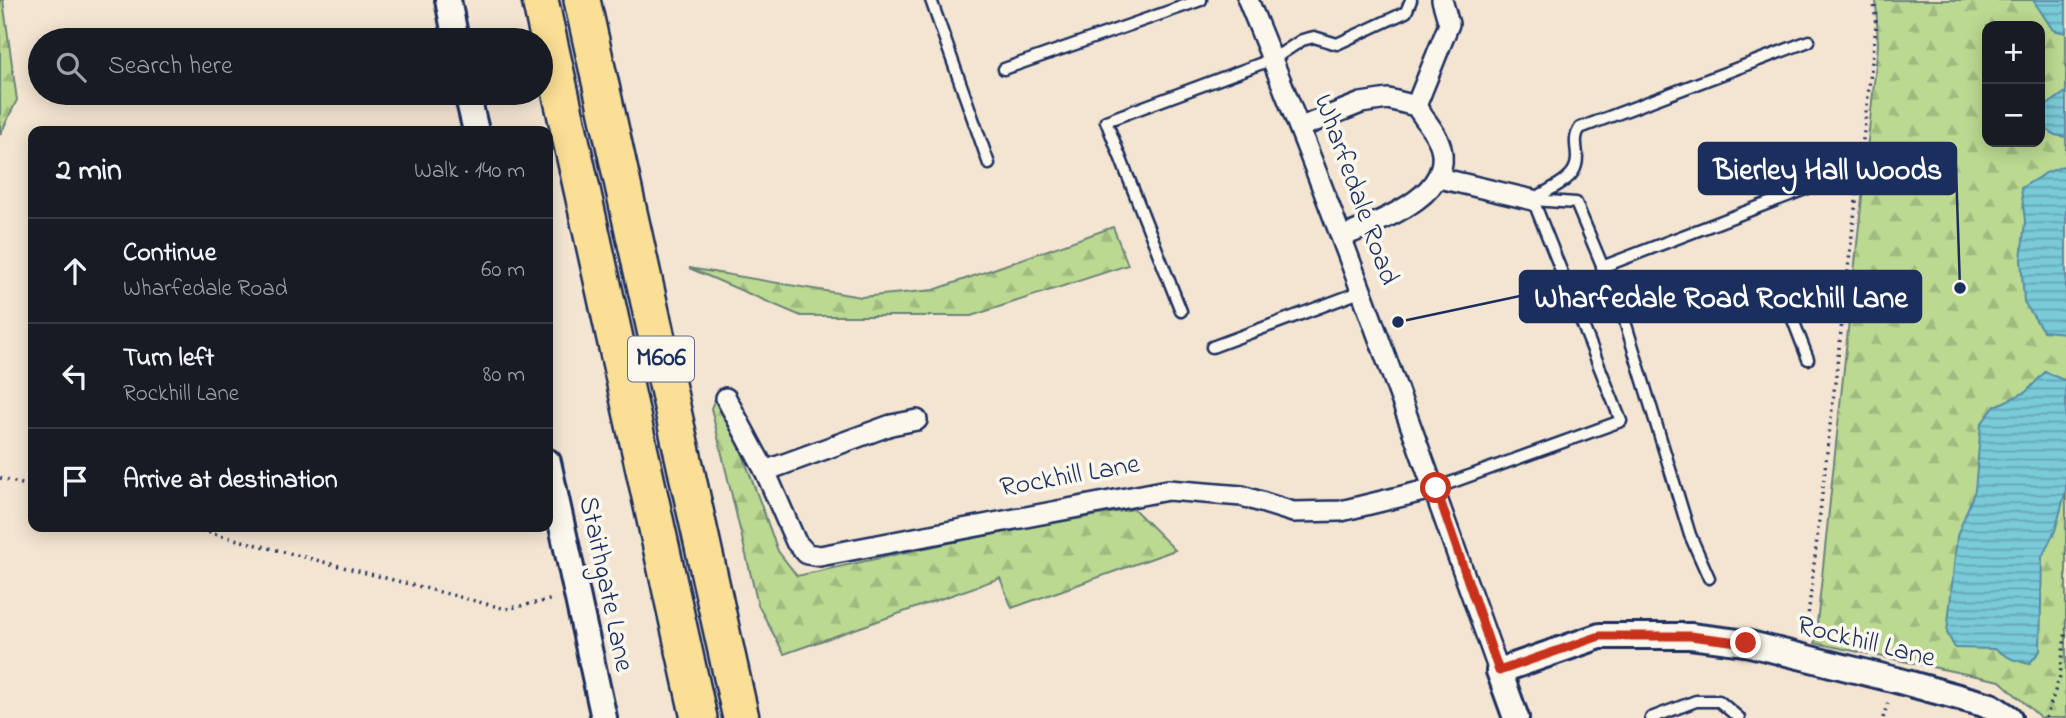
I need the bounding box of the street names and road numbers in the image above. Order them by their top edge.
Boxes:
street label: Wharfedale Road [1301,89,1409,291]
road number: M606 [628,336,694,382]
street label: Rockhill Lane [997,444,1144,509]
street label: Staithgate Lane [566,492,644,676]
street label: Rockhill Lane [1792,606,1940,680]

